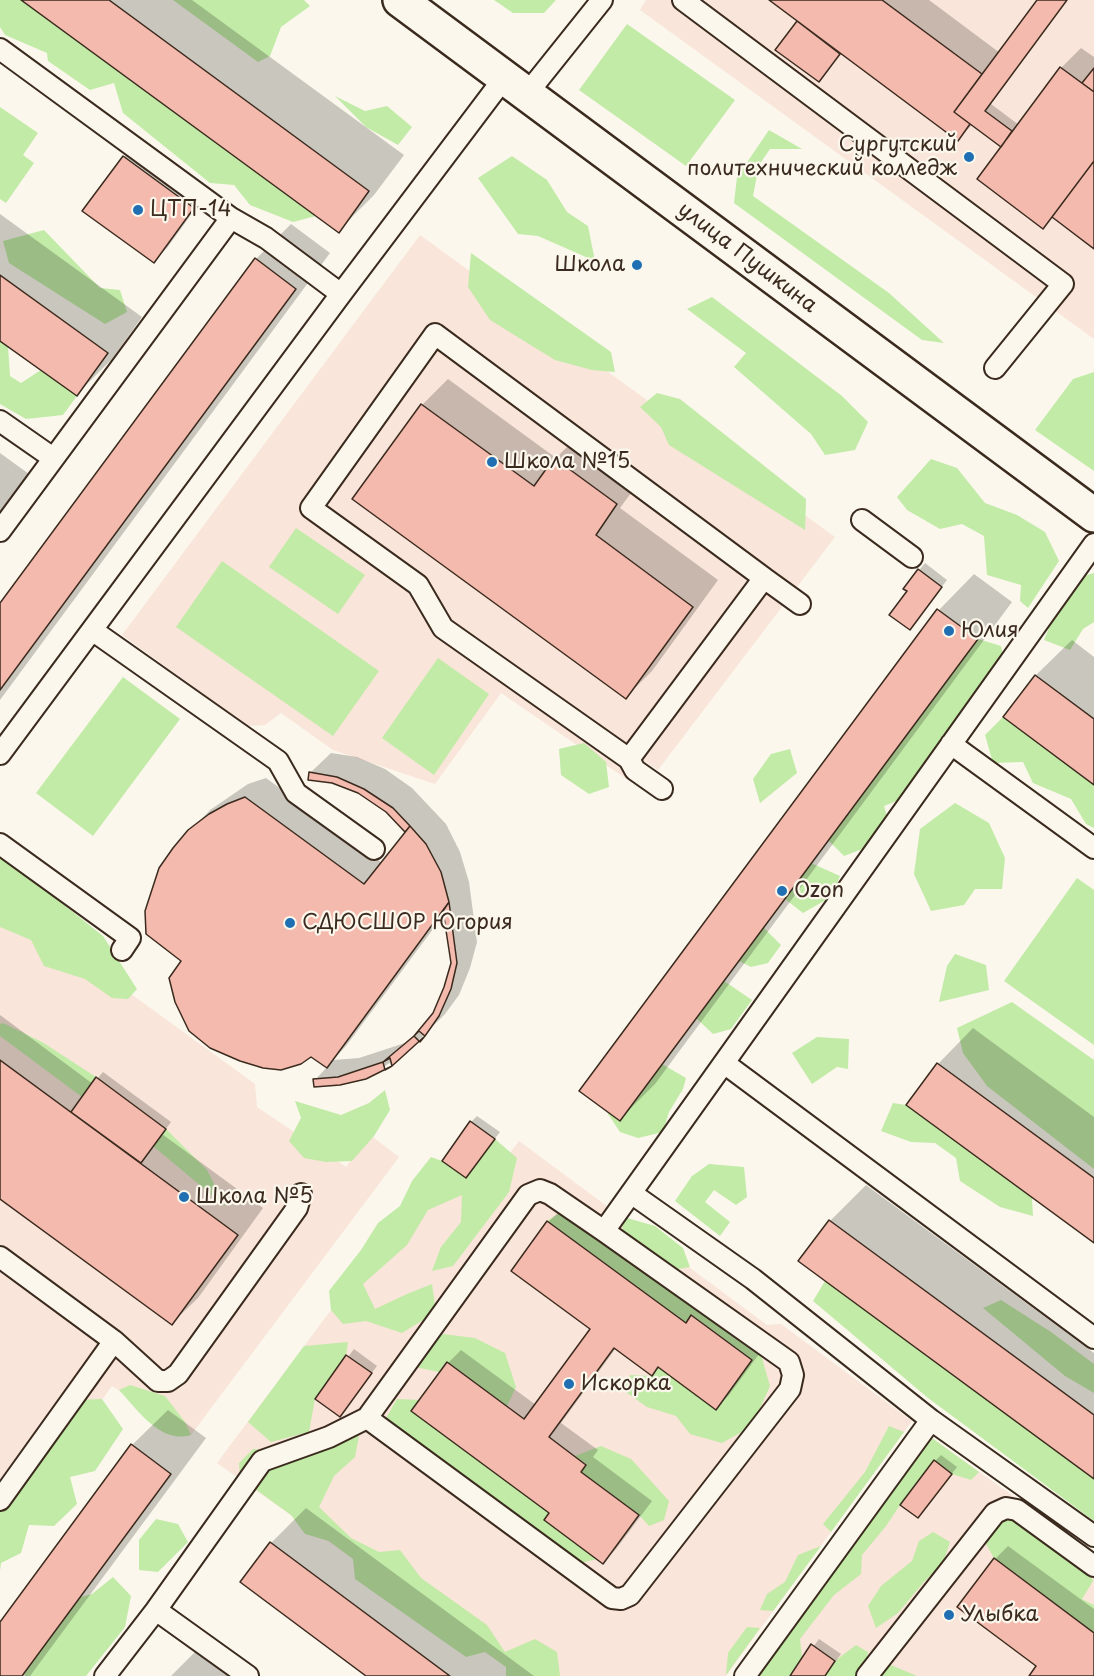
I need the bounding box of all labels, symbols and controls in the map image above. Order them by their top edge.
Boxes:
place label: Сургутский политехнический колледж [687,132,957,182]
marker: Сургутский политехнический колледж [962,150,976,164]
place label: ЦТП-14 [150,197,231,223]
street label: улица Пушкина [672,197,822,319]
marker: ЦТП-14 [131,203,145,217]
place label: Школа [555,252,625,278]
marker: Школа [630,258,644,272]
place label: Школа №15 [504,449,630,475]
marker: Школа №15 [485,455,499,469]
place label: Юлия [961,618,1018,644]
marker: Юлия [942,624,956,638]
place label: Ozon [794,878,844,904]
marker: Ozon [775,884,789,898]
place label: СДЮСШОР Югория [302,910,513,936]
marker: СДЮСШОР Югория [283,916,297,930]
place label: Школа №5 [196,1184,313,1210]
marker: Школа №5 [177,1190,191,1204]
place label: Искорка [581,1371,671,1397]
marker: Искорка [562,1377,576,1391]
place label: Улыбка [961,1602,1038,1628]
marker: Улыбка [942,1608,956,1622]

